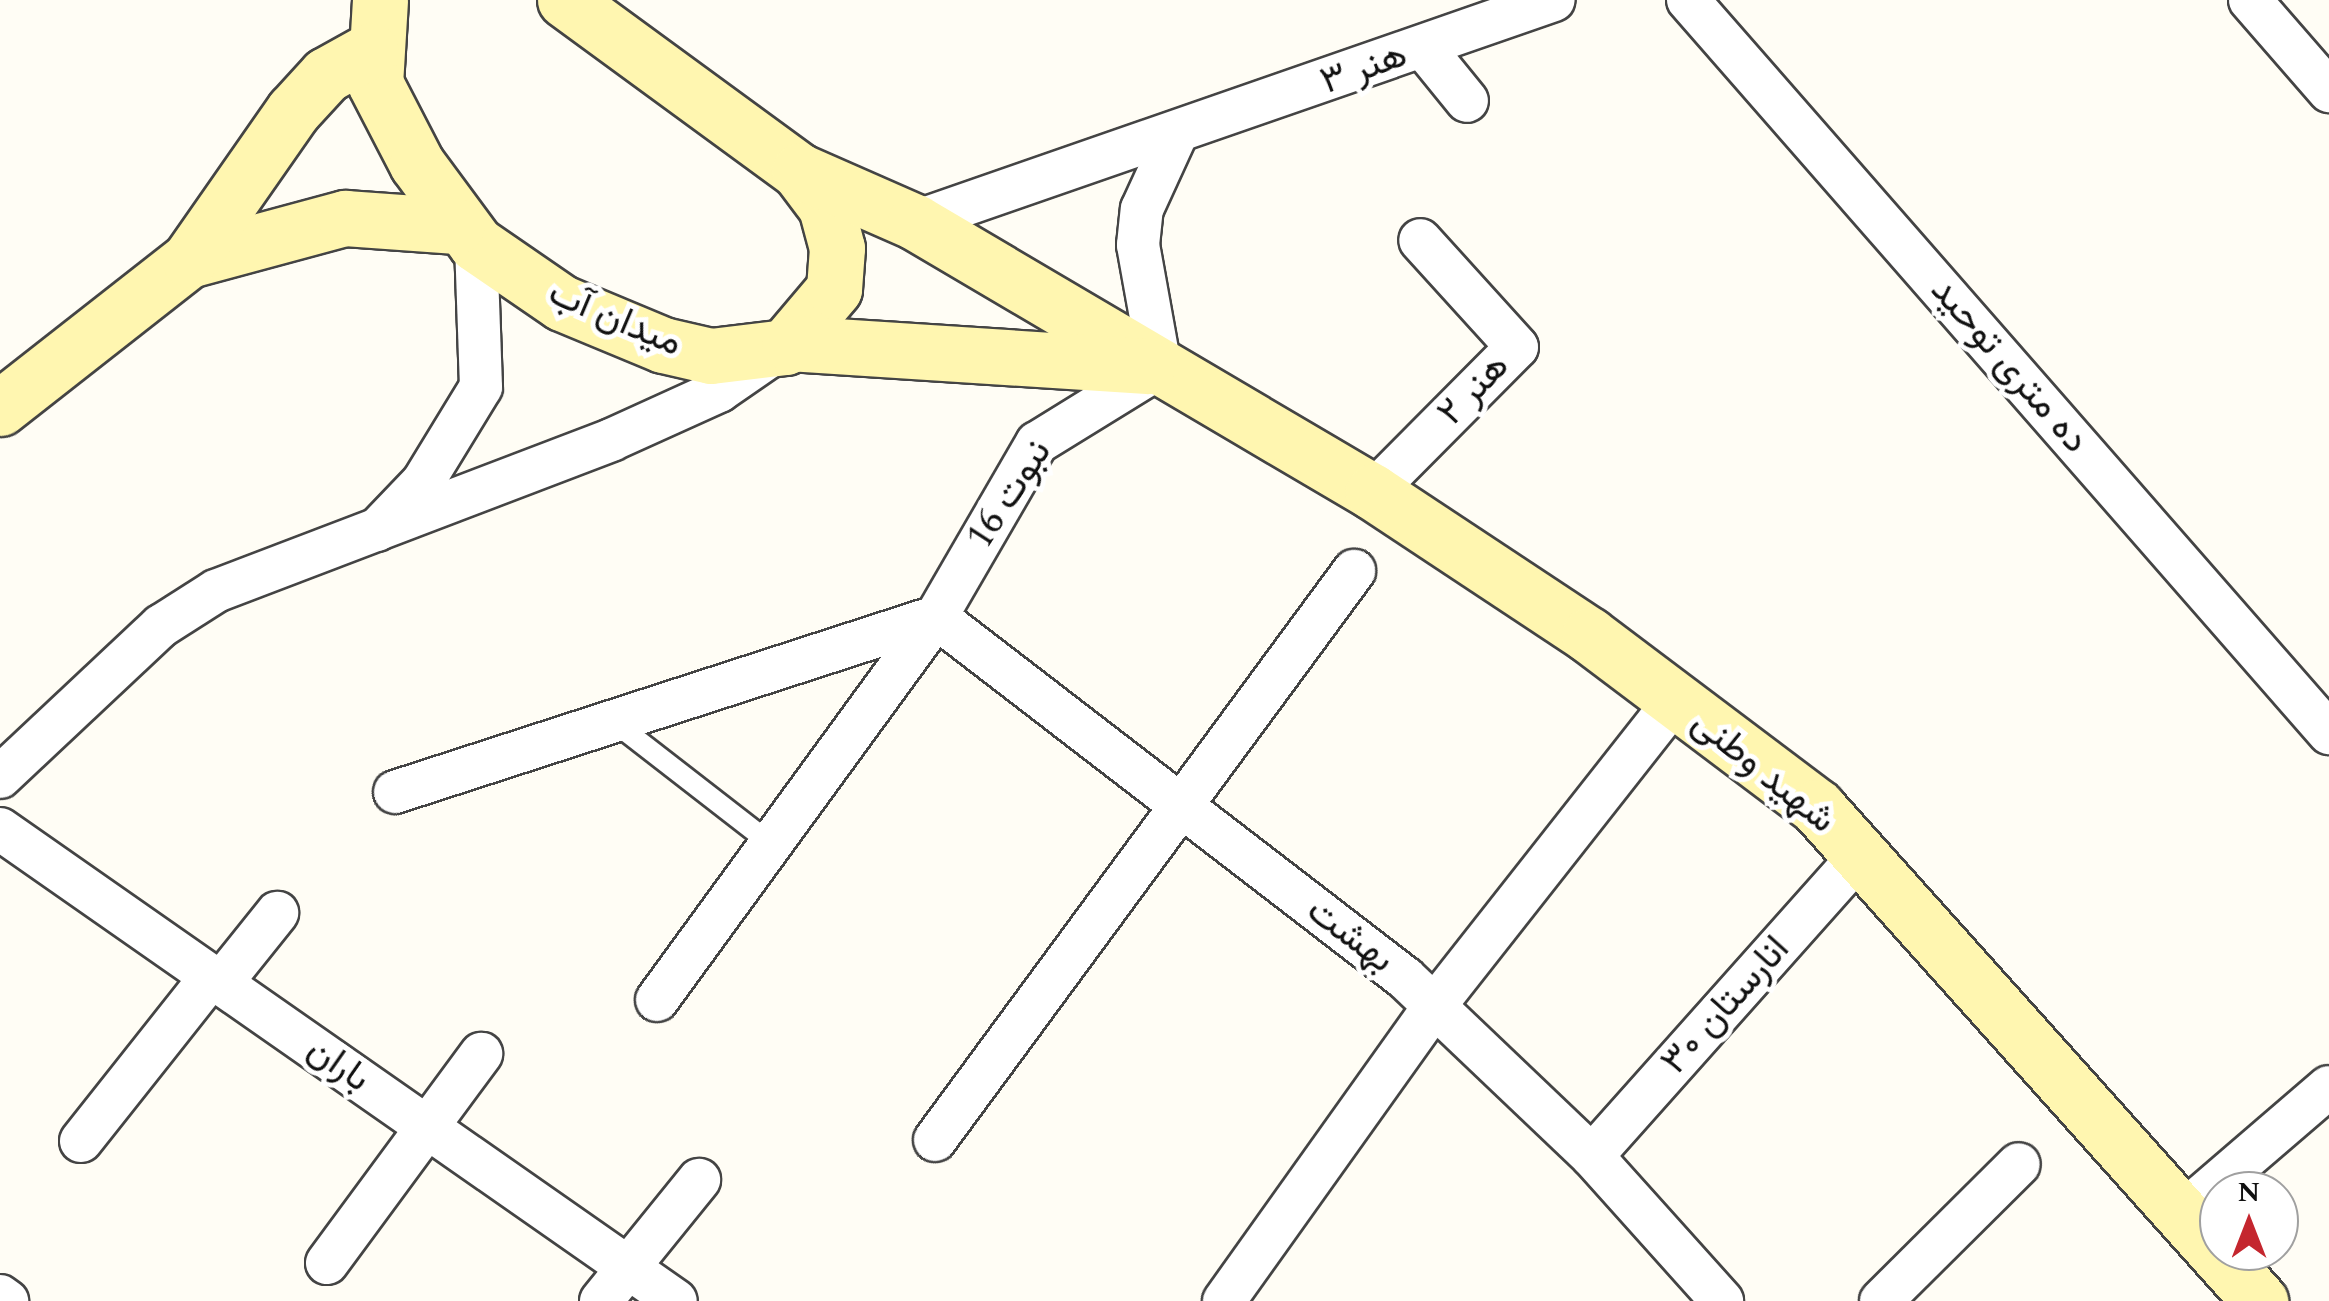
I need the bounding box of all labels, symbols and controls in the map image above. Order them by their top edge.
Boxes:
street label: هنر ۳ [1315,32,1413,106]
street label: ده متری توحید [1920,269,2098,463]
street label: میدان آب [542,271,688,367]
street label: هنر ۲ [1429,344,1519,436]
street label: نبوت 16 [958,432,1062,558]
street label: شهید وطنی [1682,700,1844,844]
street label: بهشت [1297,888,1403,984]
street label: انارستان ۳۰ [1652,927,1800,1085]
street label: باران [298,1027,378,1103]
north arrow [2199,1171,2299,1271]
text: N [2238,1171,2260,1214]

